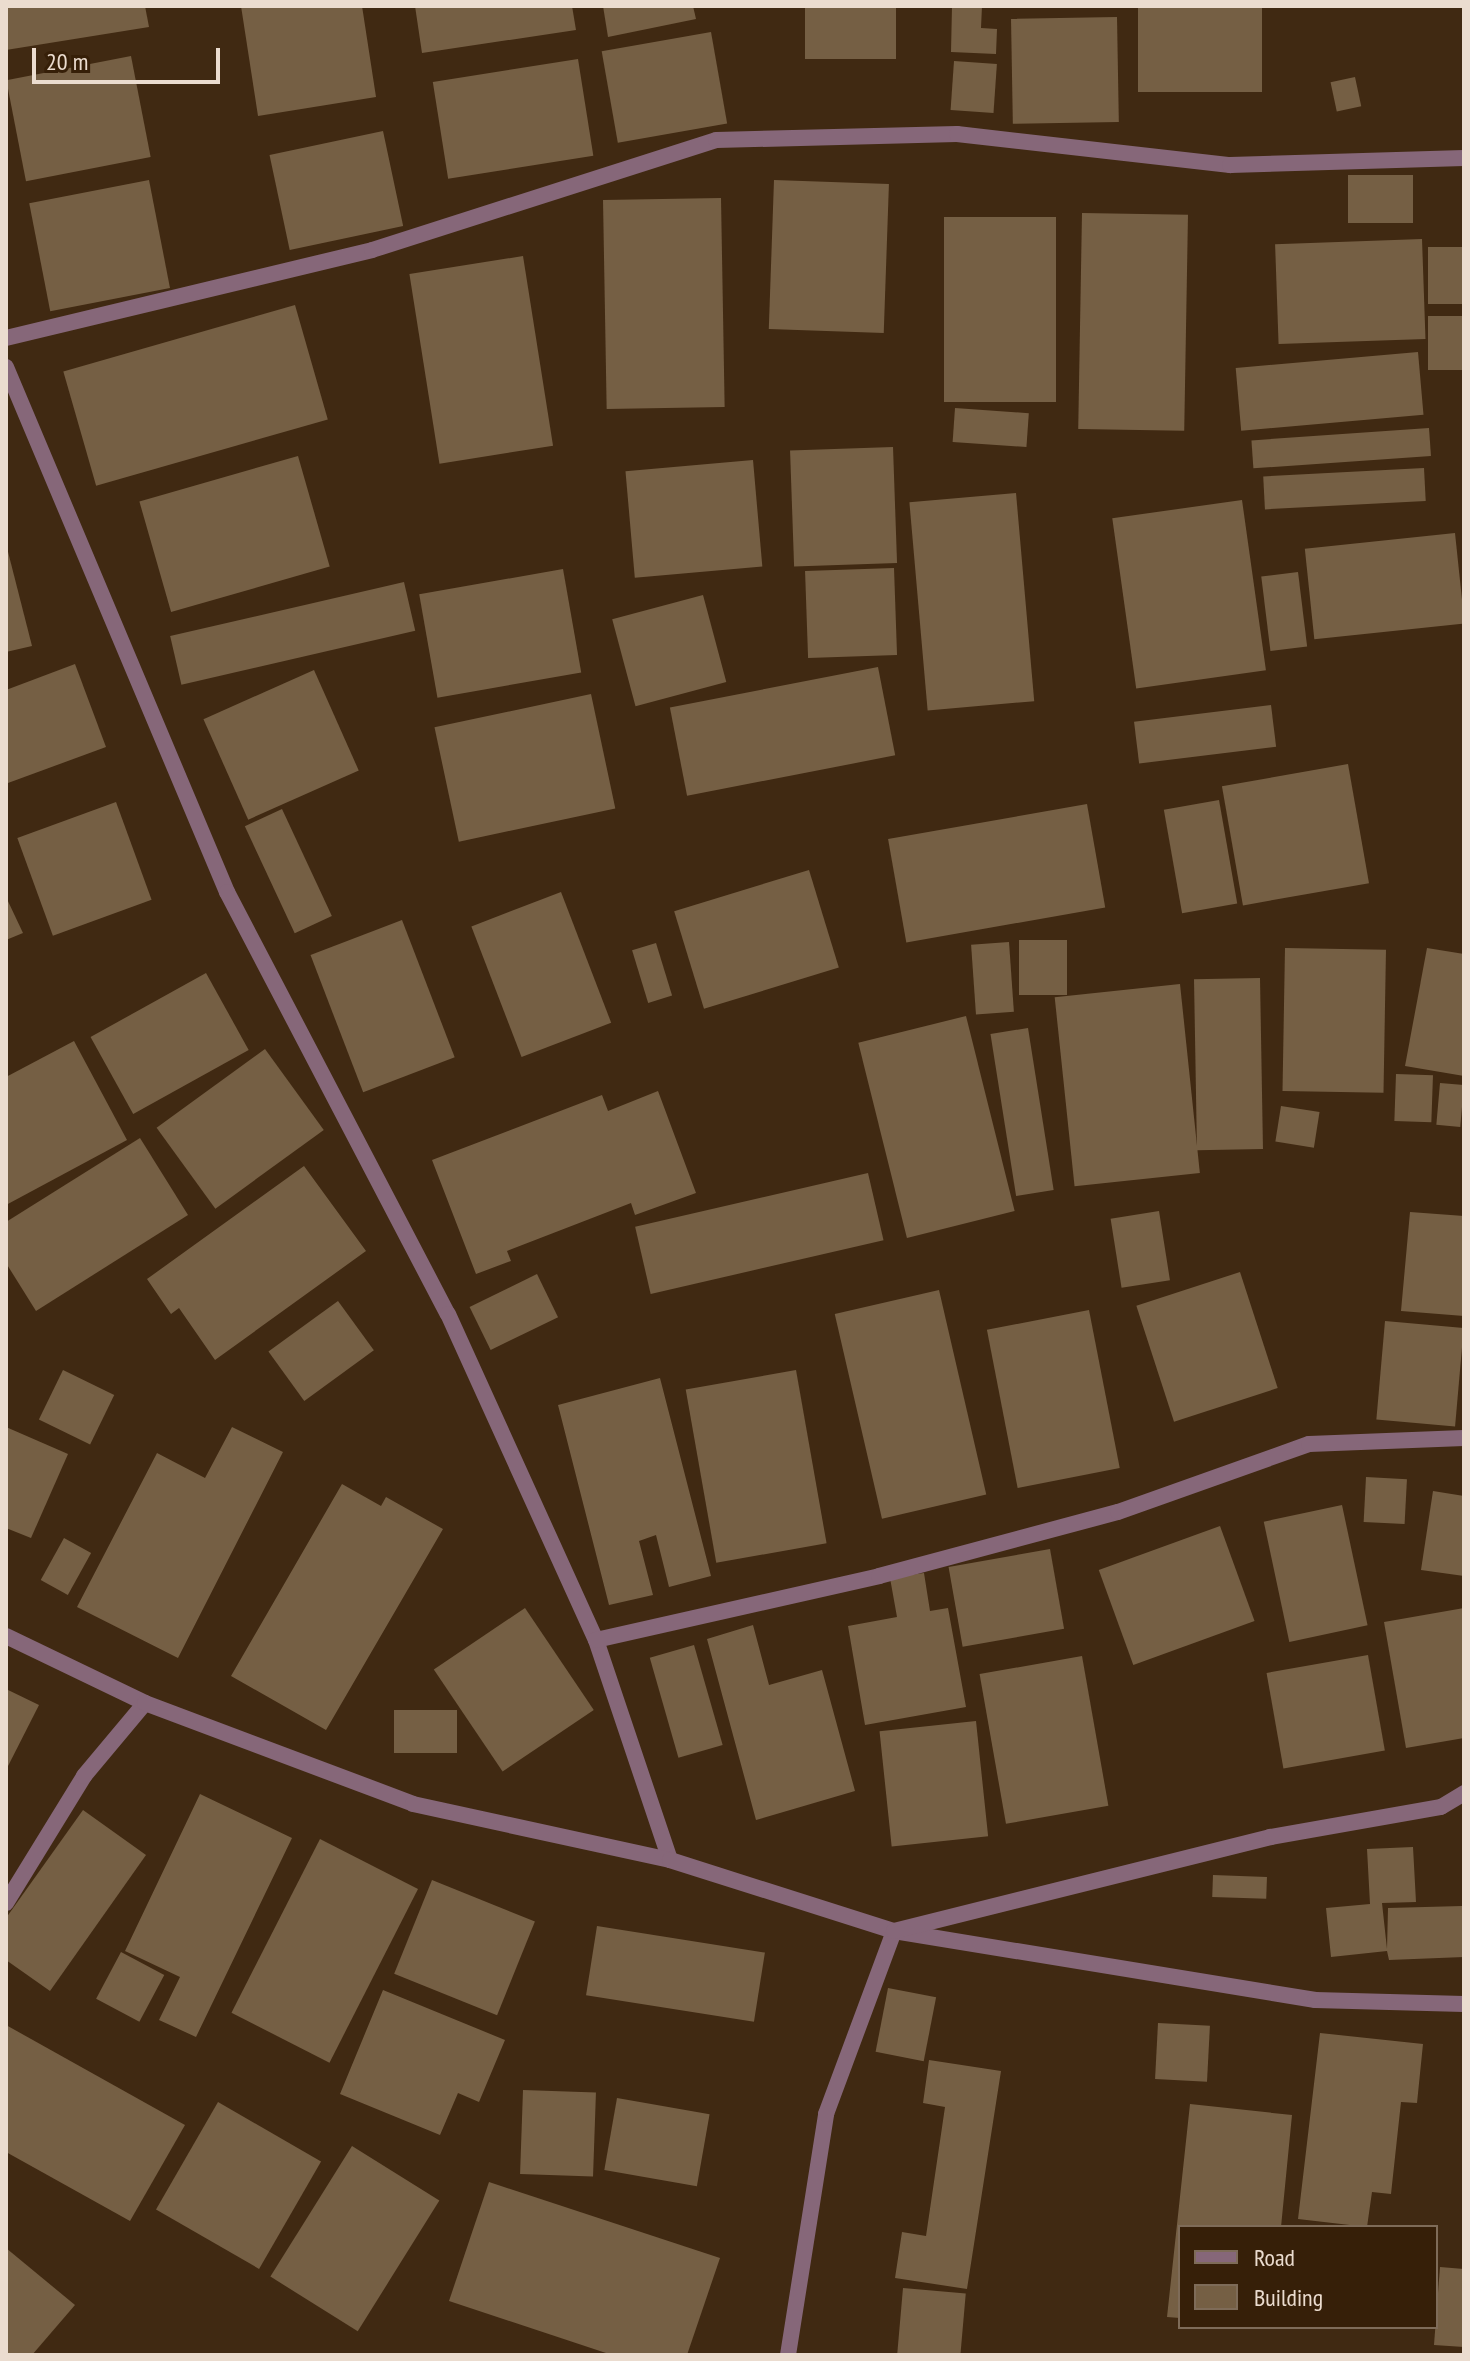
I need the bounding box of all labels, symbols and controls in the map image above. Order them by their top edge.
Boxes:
scale bar [36,32,224,82]
text: 20 m [46,46,88,77]
legend [1178,2225,1438,2329]
text: Road [1254,2242,1295,2273]
text: Building [1254,2282,1323,2313]

